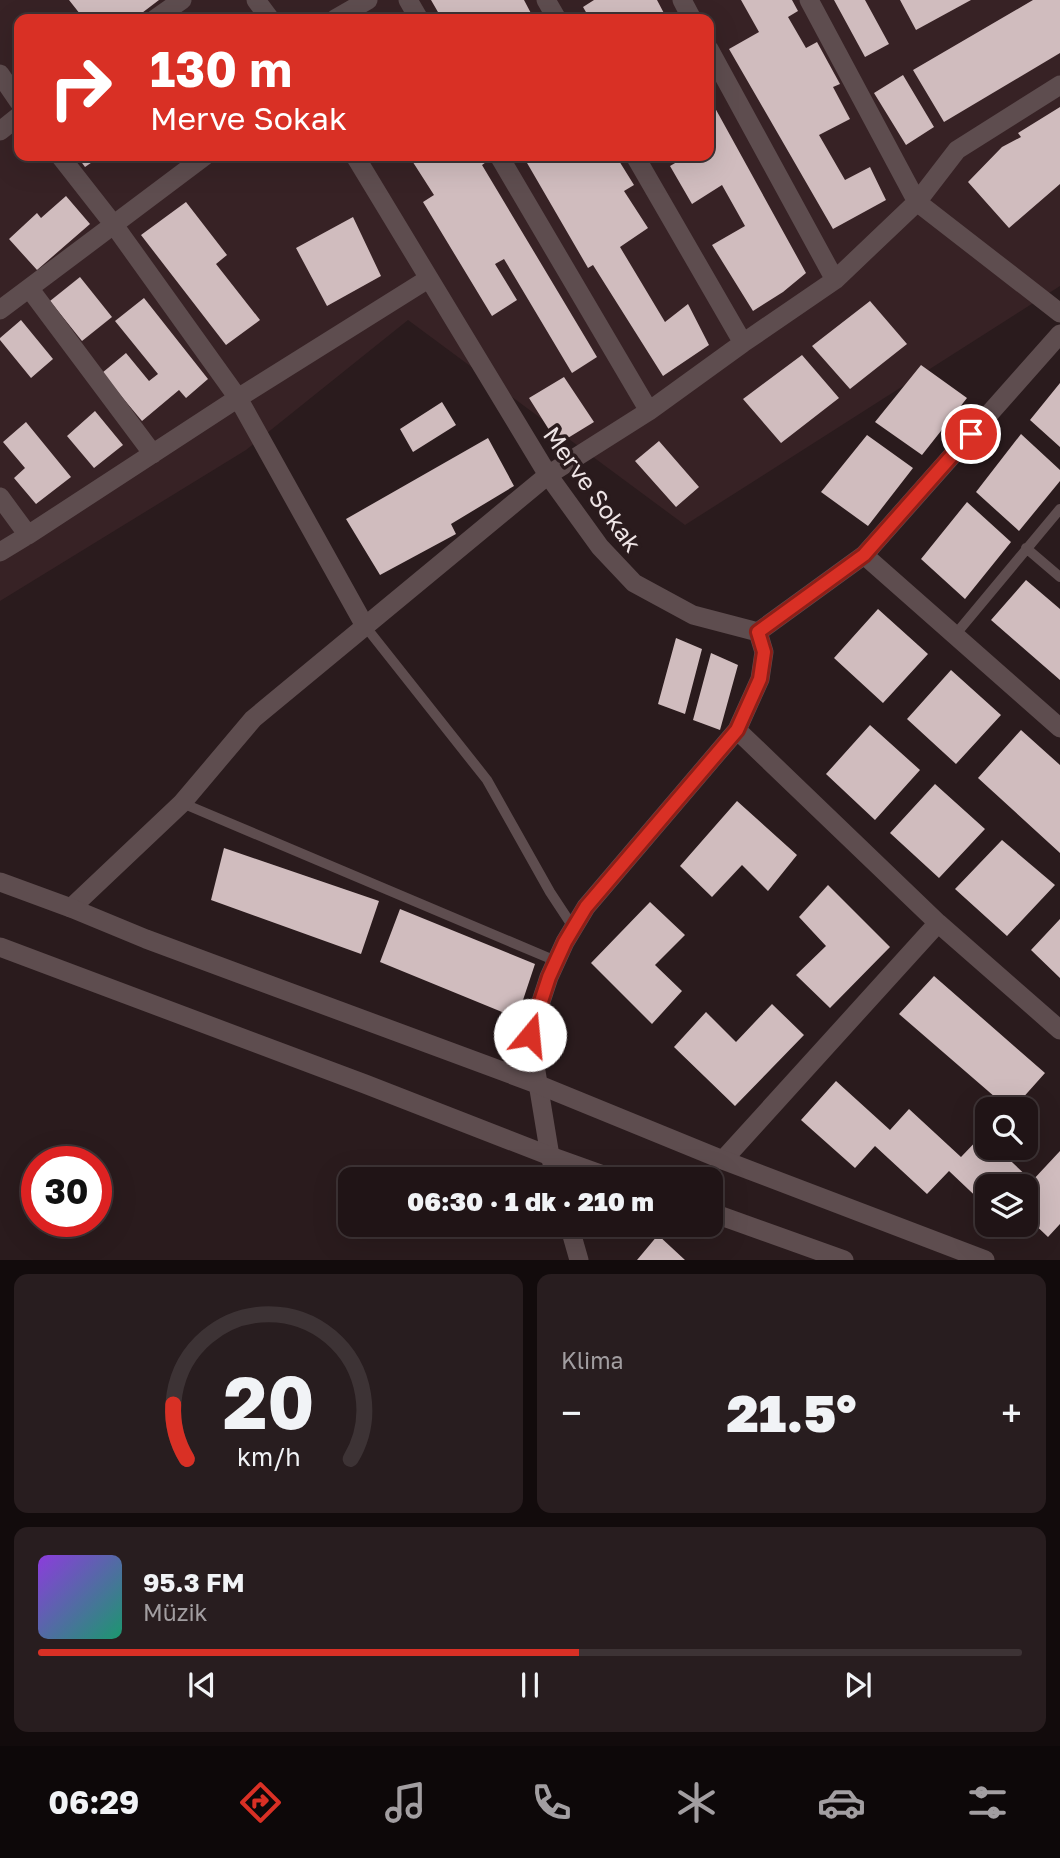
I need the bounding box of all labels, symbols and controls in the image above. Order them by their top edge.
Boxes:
text: 130 m [150,39,292,98]
icon: right [35,42,126,133]
text: Merve Sokak [150,99,347,137]
pin [941,404,1001,464]
icon: arrive [952,415,990,453]
street label: Merve Sokak [538,421,648,557]
position arrow [493,998,567,1072]
map controls [975,1097,1038,1237]
button: search [975,1097,1038,1160]
speed limit sign: 30 [21,1146,112,1237]
button: layers [975,1174,1038,1237]
text: 06:30 · 1 dk · 210 m [407,1186,654,1217]
text: Klima [561,1346,624,1374]
text: 20 [223,1359,314,1446]
text: 21.5° [727,1381,856,1443]
text: − [561,1390,582,1435]
text: + [1001,1390,1022,1435]
text: km/h [237,1441,300,1472]
text: 95.3 FM [143,1567,245,1598]
text: Müzik [143,1598,208,1626]
icon: previous [183,1666,221,1704]
icon: pause [511,1666,549,1704]
icon: next [839,1666,877,1704]
icon: directions [236,1778,285,1827]
icon: music [381,1778,430,1827]
icon: phone [527,1778,576,1827]
icon: climate [672,1778,721,1827]
icon: car [817,1778,866,1827]
icon: filters [963,1778,1012,1827]
text: 06:29 [48,1783,139,1821]

